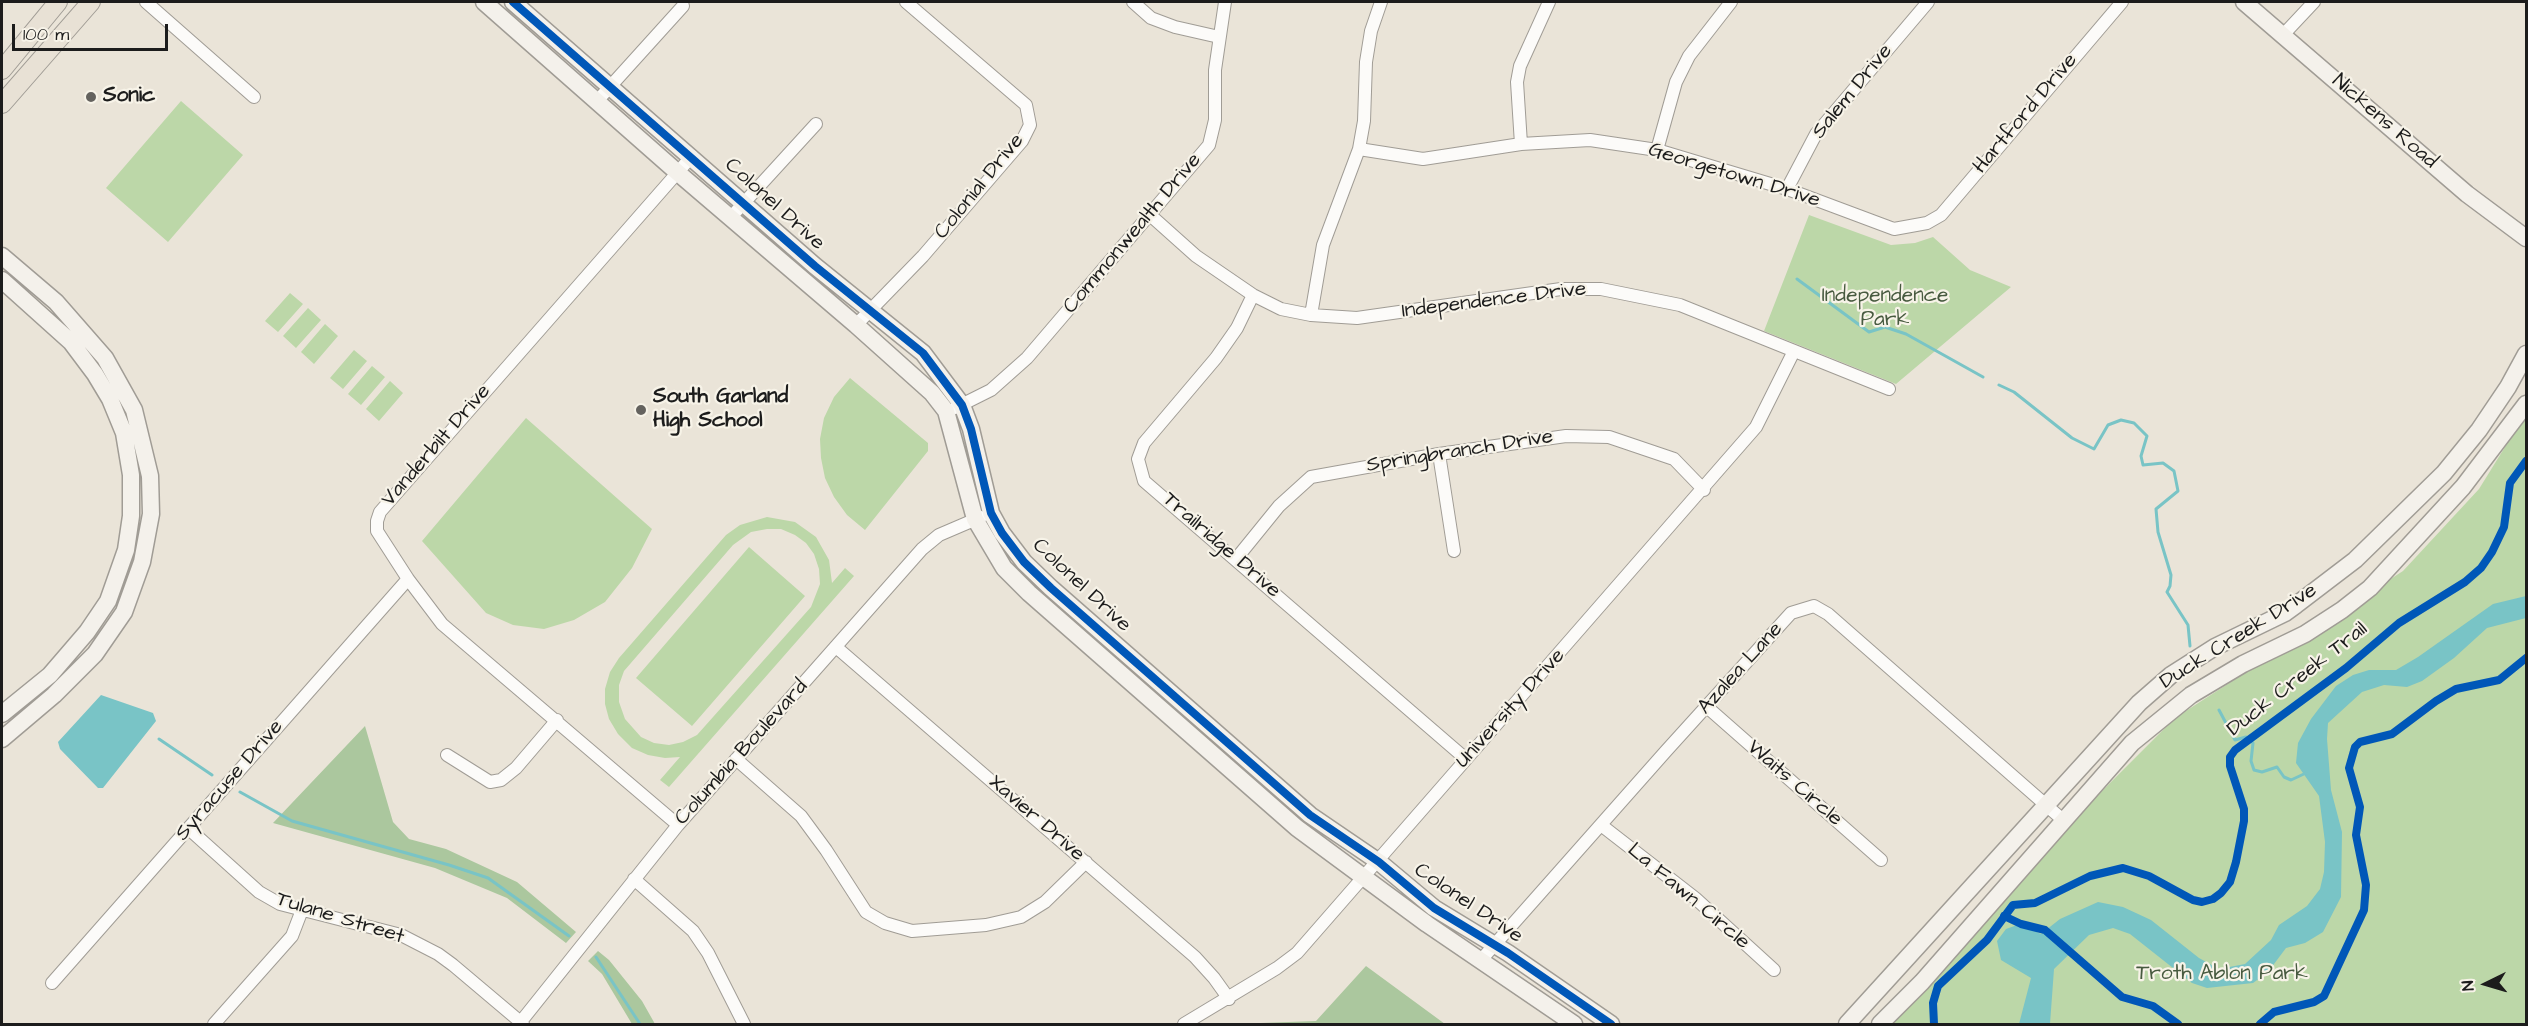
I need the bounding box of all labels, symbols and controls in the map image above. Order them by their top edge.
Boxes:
scale bar [15,12,171,50]
text: 100 m [23,22,69,47]
street label: Salem Drive [1807,40,1899,144]
street label: Hartford Drive [1968,49,2084,179]
street label: Nickens Road [2326,69,2442,175]
place label: Sonic [103,84,155,110]
marker: Sonic [84,90,98,104]
street label: Colonial Drive [930,129,1030,245]
street label: Georgetown Drive [1645,138,1823,214]
street label: Commonwealth Drive [1058,149,1208,319]
street label: Colonel Drive [719,153,829,257]
street label: Independence Drive [1400,277,1588,325]
park label: Independence Park [1822,284,1948,334]
street label: Vanderbilt Drive [377,380,497,512]
place label: South Garland High School [653,385,788,435]
marker: South Garland High School [634,403,648,417]
street label: Springbranch Drive [1365,425,1555,479]
street label: Trailridge Drive [1157,488,1285,604]
street label: Colonel Drive [1026,534,1136,638]
street label: Duck Creek Drive [2156,579,2322,695]
street label: Duck Creek Trail [2223,617,2373,743]
street label: Azalea Lane [1693,618,1789,720]
street label: University Drive [1451,644,1571,774]
street label: Columbia Boulevard [670,675,814,831]
street label: Syracuse Drive [171,715,289,847]
street label: Waits Circle [1741,736,1847,832]
street label: Xavier Drive [983,770,1089,868]
street label: La Fawn Circle [1622,838,1754,956]
street label: Colonel Drive [1409,858,1527,950]
street label: Tulane Street [273,888,407,950]
north arrow [2456,954,2516,1014]
park label: Troth Ablon Park [2136,962,2308,988]
text: N [2457,980,2479,992]

